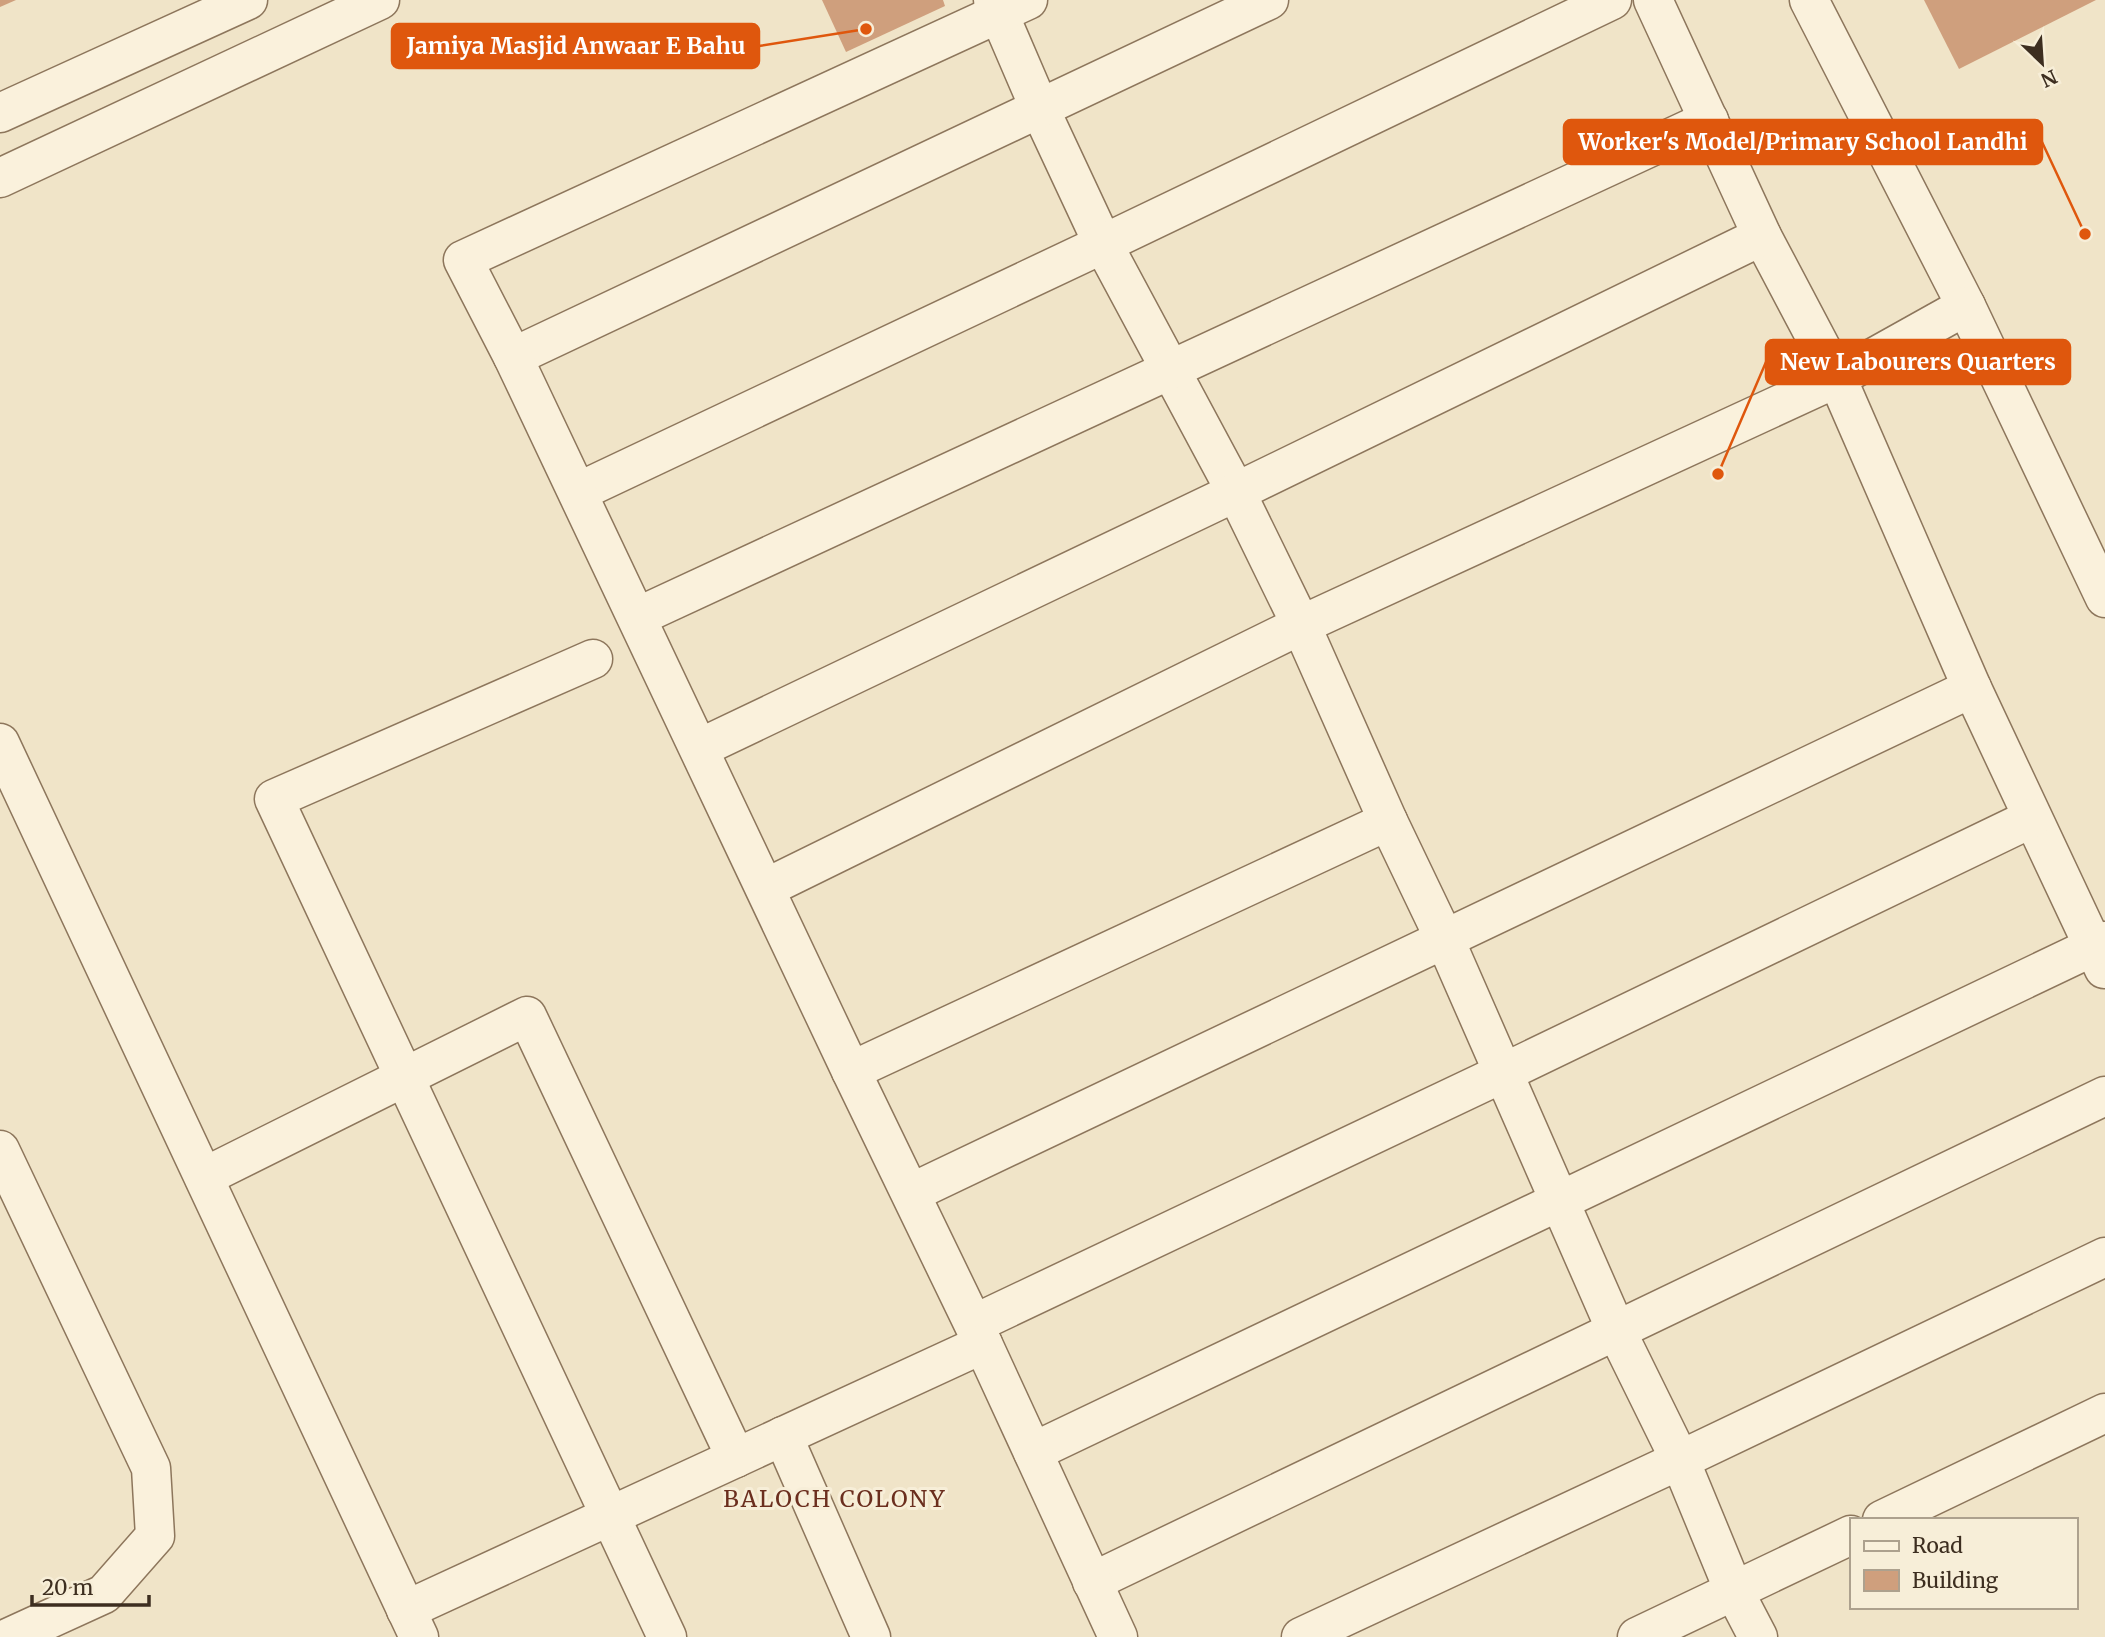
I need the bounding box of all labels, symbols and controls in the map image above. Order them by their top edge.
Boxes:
callout: Jamiya Masjid Anwaar E Bahu [392,24,759,68]
north arrow [2007,28,2077,98]
text: Jamiya Masjid Anwaar E Bahu [406,31,745,60]
text: N [2037,64,2061,92]
callout: Worker's Model/Primary School Landhi [1564,120,2042,164]
text: Worker's Model/Primary School Landhi [1577,127,2028,156]
callout: New Labourers Quarters [1766,340,2070,384]
text: New Labourers Quarters [1780,347,2056,376]
district label: BALOCH COLONY [723,1484,947,1513]
legend [1850,1518,2077,1609]
text: Road [1912,1532,1963,1559]
scale bar [32,1564,149,1608]
text: Building [1912,1567,1999,1594]
text: 20 m [42,1574,94,1601]

